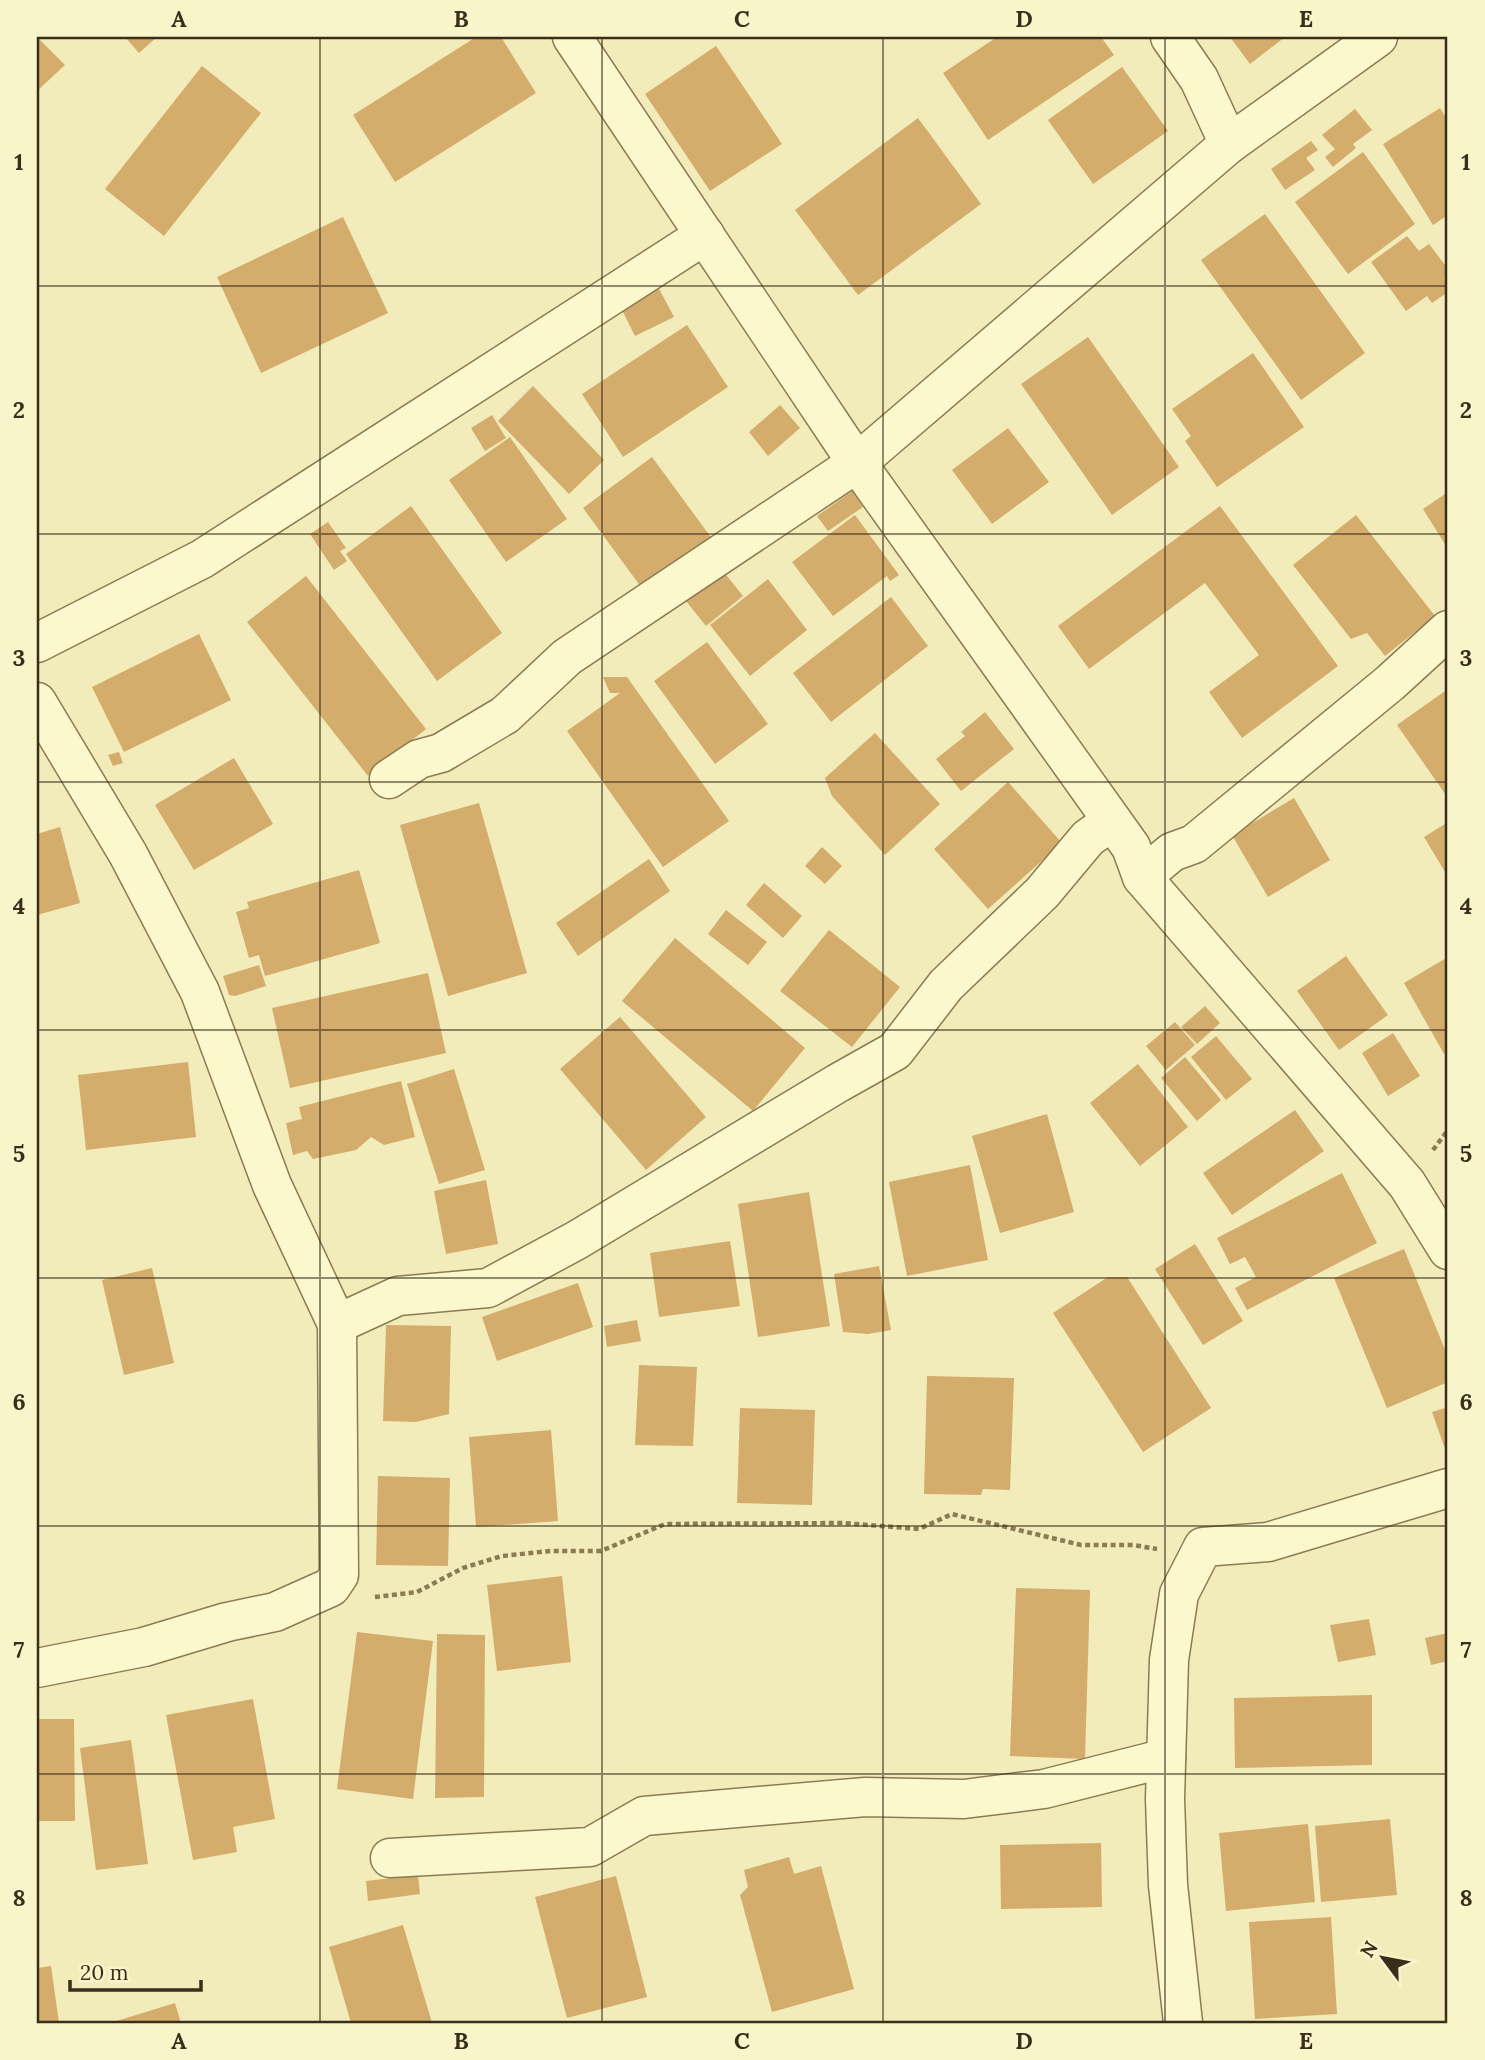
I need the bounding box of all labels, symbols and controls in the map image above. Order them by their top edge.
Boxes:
text: A [171,4,187,33]
text: B [453,4,469,33]
text: C [734,4,750,33]
text: D [1015,4,1033,33]
text: E [1299,4,1313,33]
text: 1 [14,147,24,176]
text: 1 [1461,147,1471,176]
text: 2 [13,395,25,424]
text: 2 [1460,395,1472,424]
text: 3 [13,643,25,672]
text: 3 [1460,643,1472,672]
text: 4 [13,891,25,920]
text: 4 [1460,891,1472,920]
text: 5 [13,1139,25,1168]
text: 5 [1460,1139,1472,1168]
text: 6 [12,1387,26,1416]
text: 6 [1459,1387,1473,1416]
text: 7 [14,1635,25,1664]
text: 7 [1461,1635,1472,1664]
text: 8 [12,1883,26,1912]
text: 8 [1459,1883,1473,1912]
north arrow [1348,1924,1418,1994]
text: N [1355,1936,1383,1962]
scale bar [70,1948,201,1992]
text: 20 m [80,1959,129,1986]
text: A [171,2026,187,2055]
text: B [453,2026,469,2055]
text: C [734,2026,750,2055]
text: D [1015,2026,1033,2055]
text: E [1299,2026,1313,2055]

